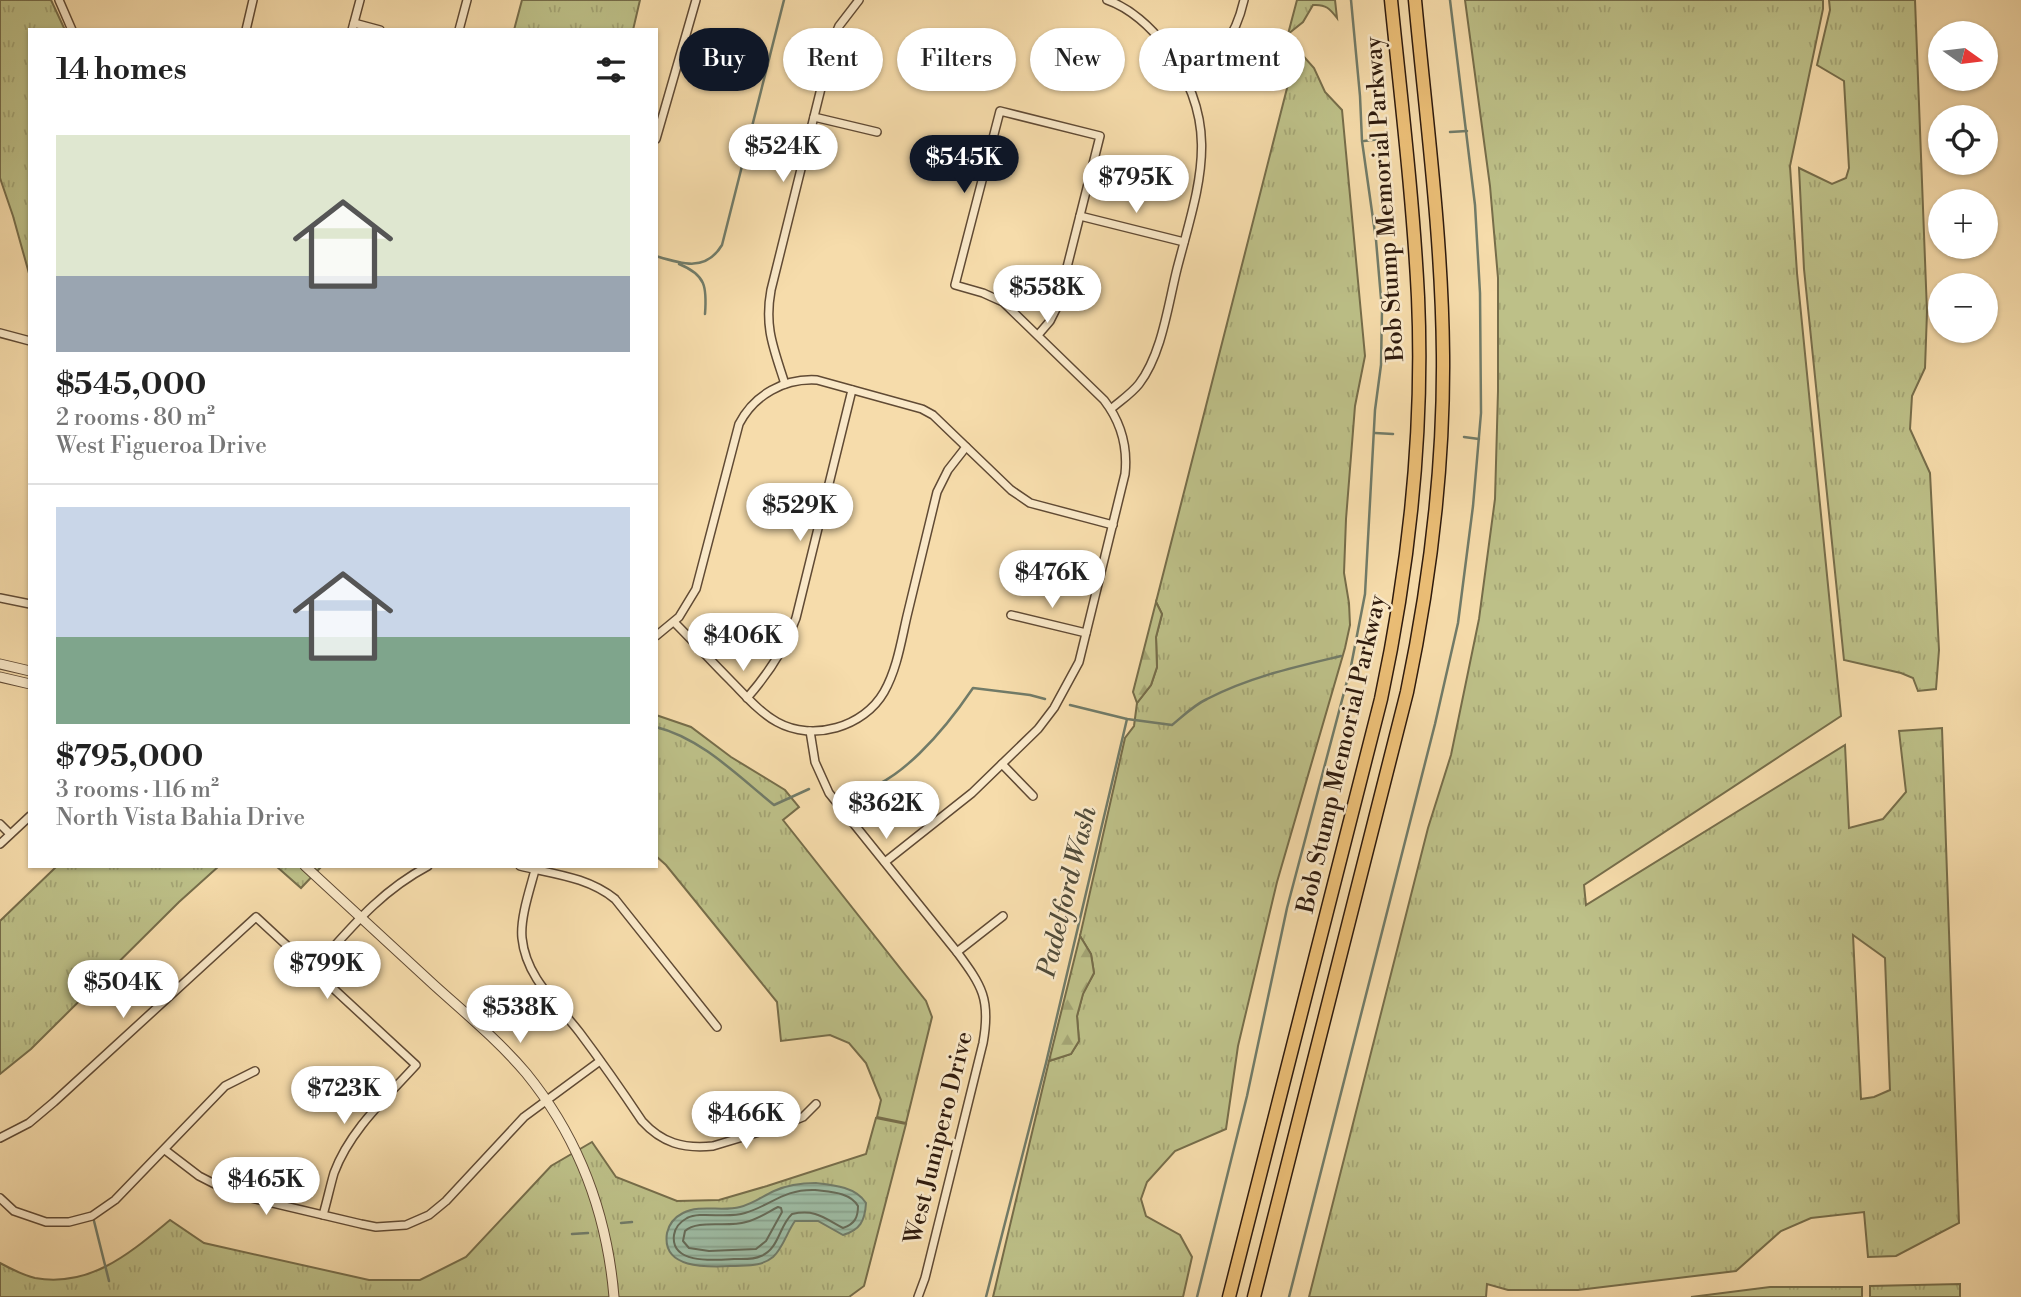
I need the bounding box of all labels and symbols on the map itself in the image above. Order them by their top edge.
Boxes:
north arrow [1928,21,1998,91]
street label: Bob Stump Memorial Parkway [1359,35,1411,363]
pin: $524K [734,124,832,184]
pin: $545K [915,136,1013,195]
pin: $795K [1087,156,1185,215]
pin: $558K [998,266,1096,325]
pin: $529K [751,484,849,543]
pin: $476K [1003,550,1101,610]
street label: Bob Stump Memorial Parkway [1291,592,1393,917]
pin: $406K [694,614,792,673]
pin: $362K [837,782,935,841]
water label: Padelford Wash [1030,803,1104,981]
pin: $799K [278,942,376,1001]
pin: $504K [74,960,172,1020]
pin: $538K [471,986,569,1045]
street label: West Junipero Drive [898,1028,980,1248]
pin: $723K [295,1066,393,1126]
pin: $466K [697,1092,795,1151]
pin: $465K [217,1158,315,1217]

